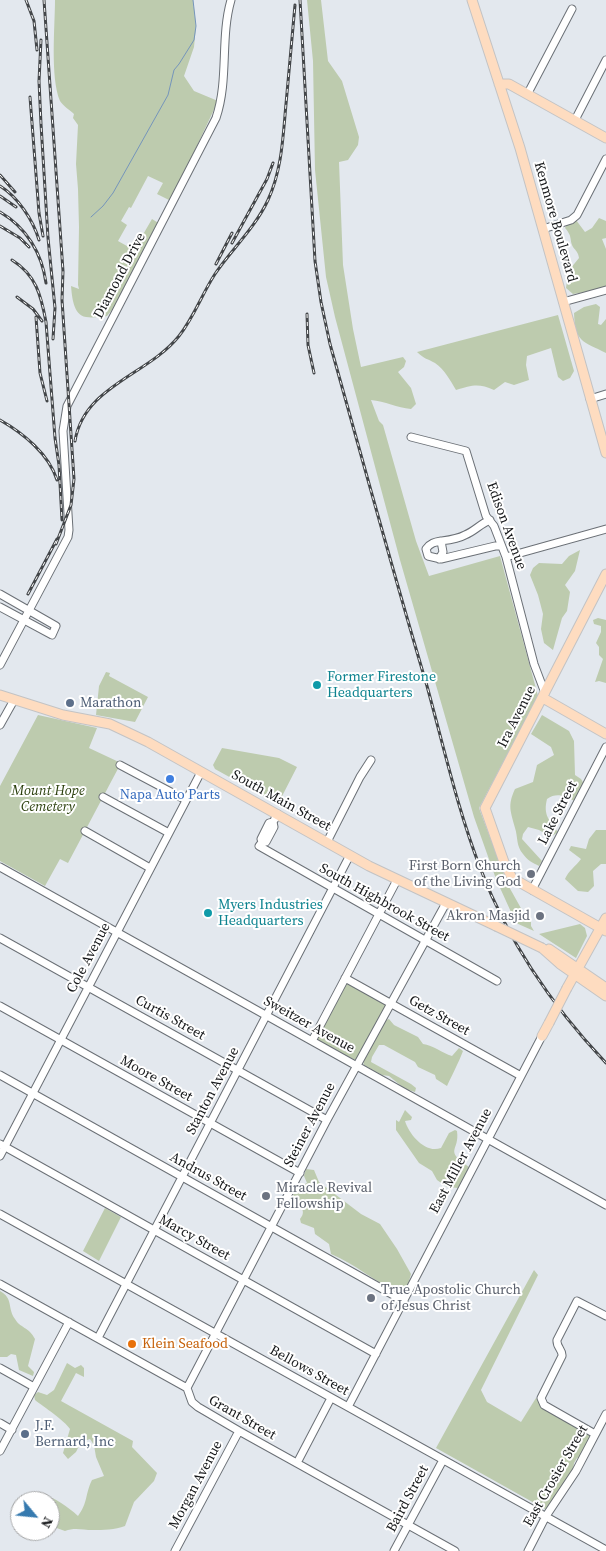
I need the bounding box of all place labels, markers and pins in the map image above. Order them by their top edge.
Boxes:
place label: Former Firestone Headquarters [327,669,436,702]
marker: Former Firestone Headquarters [311,679,323,691]
place label: Marathon [80,695,141,711]
marker: Marathon [64,697,76,709]
marker: Napa Auto Parts [164,773,176,785]
place label: Napa Auto Parts [120,787,220,803]
place label: First Born Church of the Living God [409,858,521,890]
marker: First Born Church of the Living God [525,868,537,880]
place label: Myers Industries Headquarters [218,897,323,930]
marker: Myers Industries Headquarters [202,907,214,919]
place label: Akron Masjid [446,908,530,924]
marker: Akron Masjid [534,910,546,922]
place label: Miracle Revival Fellowship [276,1180,372,1212]
marker: Miracle Revival Fellowship [260,1190,272,1202]
place label: True Apostolic Church of Jesus Christ [381,1282,521,1314]
marker: True Apostolic Church of Jesus Christ [365,1292,377,1304]
place label: Klein Seafood [142,1336,228,1352]
marker: Klein Seafood [126,1338,138,1350]
place label: J.F. Bernard, Inc [35,1418,114,1450]
marker: J.F. Bernard, Inc [19,1428,31,1440]

